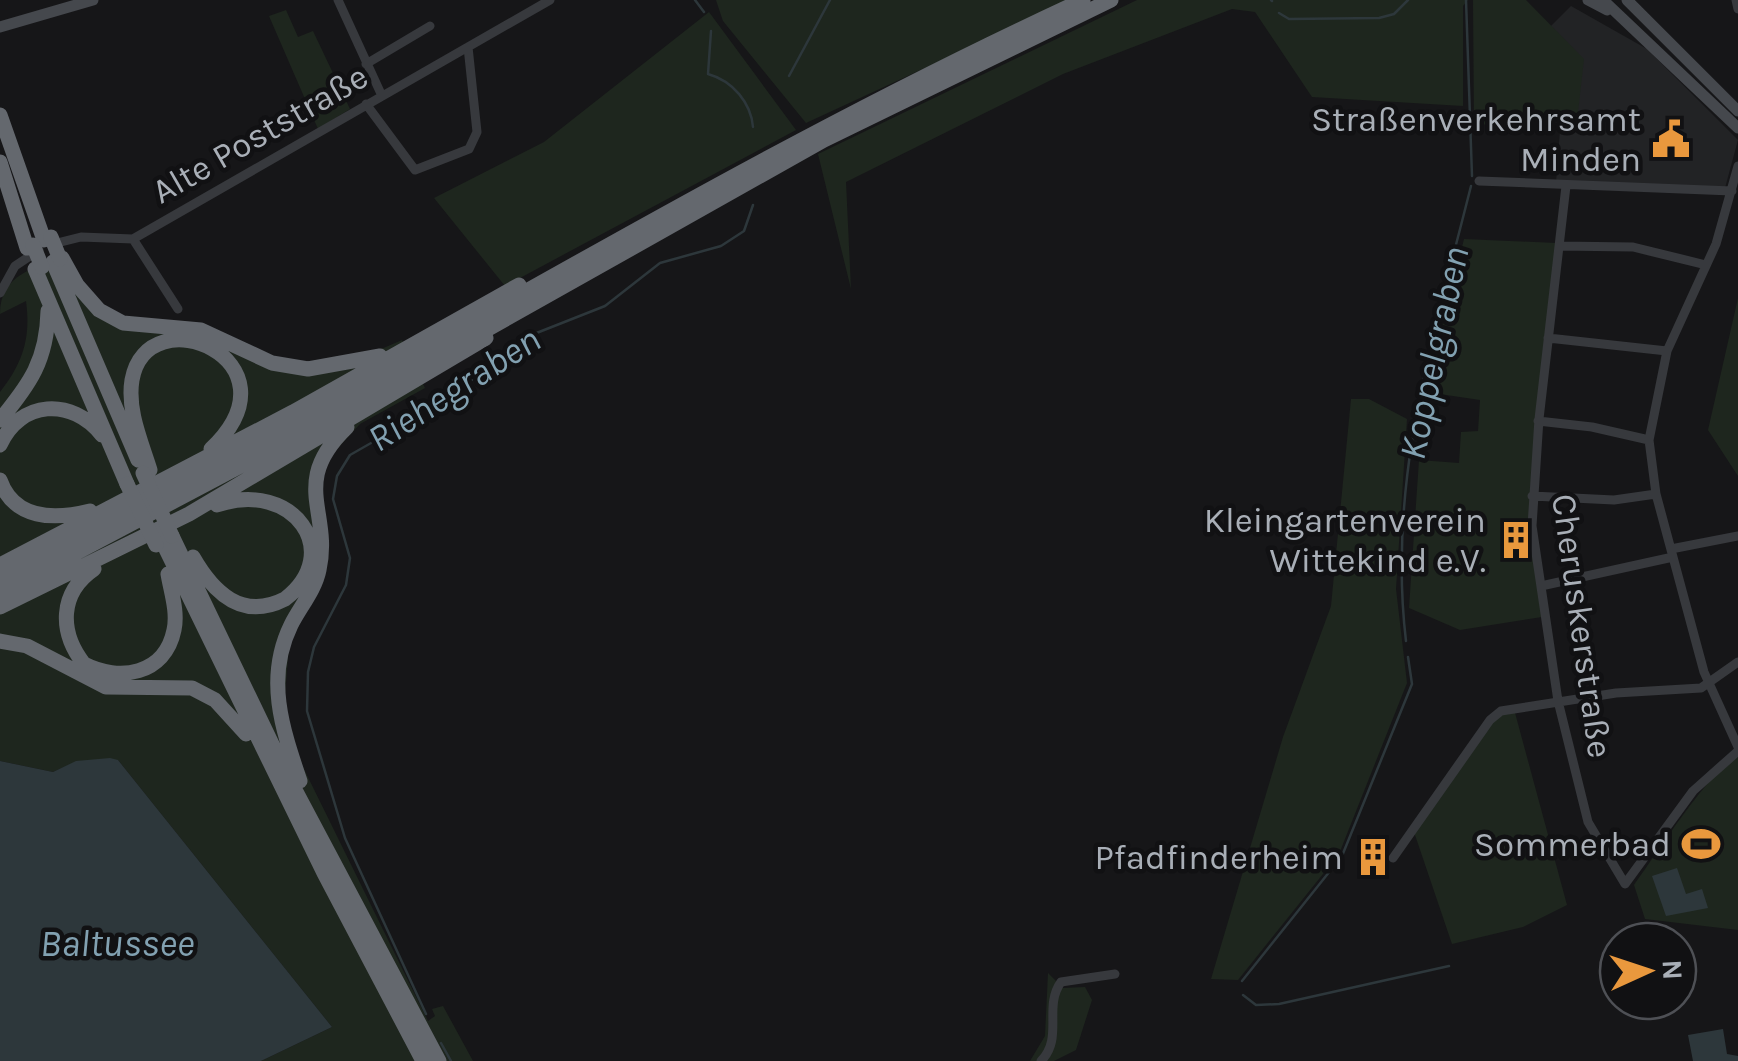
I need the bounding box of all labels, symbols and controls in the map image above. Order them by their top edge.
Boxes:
street label: Alte Poststraße [145,56,375,212]
place label: Straßenverkehrsamt Minden [1311,99,1641,180]
public building icon: Straßenverkehrsamt Minden [1650,118,1692,160]
water label: Koppelgraben [1389,242,1479,464]
water label: Riehegraben [359,317,549,461]
street label: Cheruskerstraße [1543,491,1621,761]
place label: Kleingartenverein Wittekind e.V. [1204,500,1486,581]
building icon: Kleingartenverein Wittekind e.V. [1495,519,1537,561]
sports icon: Sommerbad [1680,823,1722,865]
place label: Sommerbad [1474,824,1671,865]
building icon: Pfadfinderheim [1352,836,1394,878]
place label: Pfadfinderheim [1094,837,1343,878]
water label: Baltussee [40,921,194,966]
north arrow [1598,921,1698,1021]
text: N [1655,959,1689,981]

